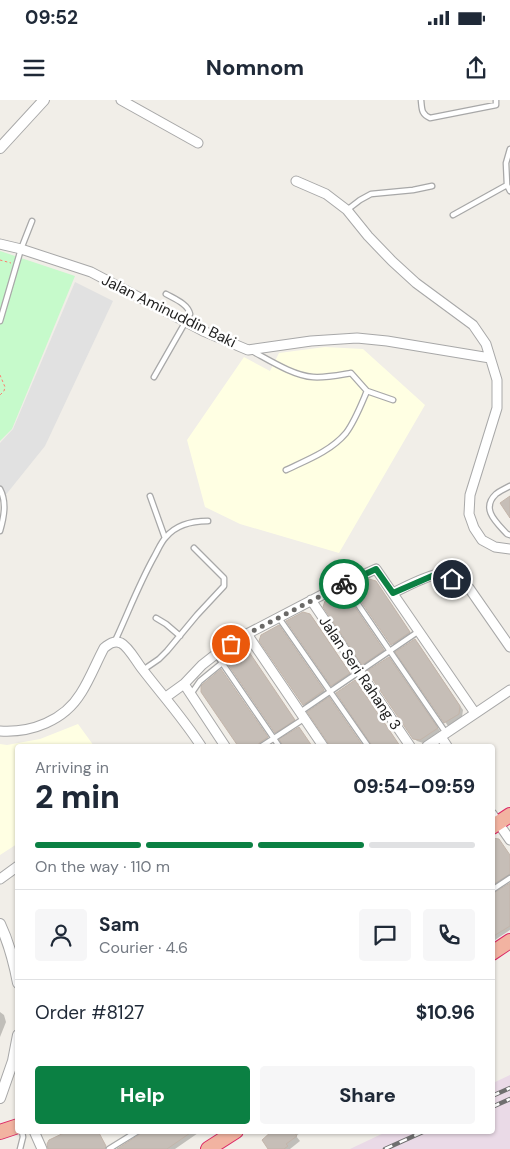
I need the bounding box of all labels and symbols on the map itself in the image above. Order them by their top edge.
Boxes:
street label: Jalan Aminuddin Baki [98,270,240,352]
pin [431,558,473,600]
courier [319,559,369,609]
street label: Jalan Seri Rahang 3 [314,612,406,734]
pin [210,623,252,665]

